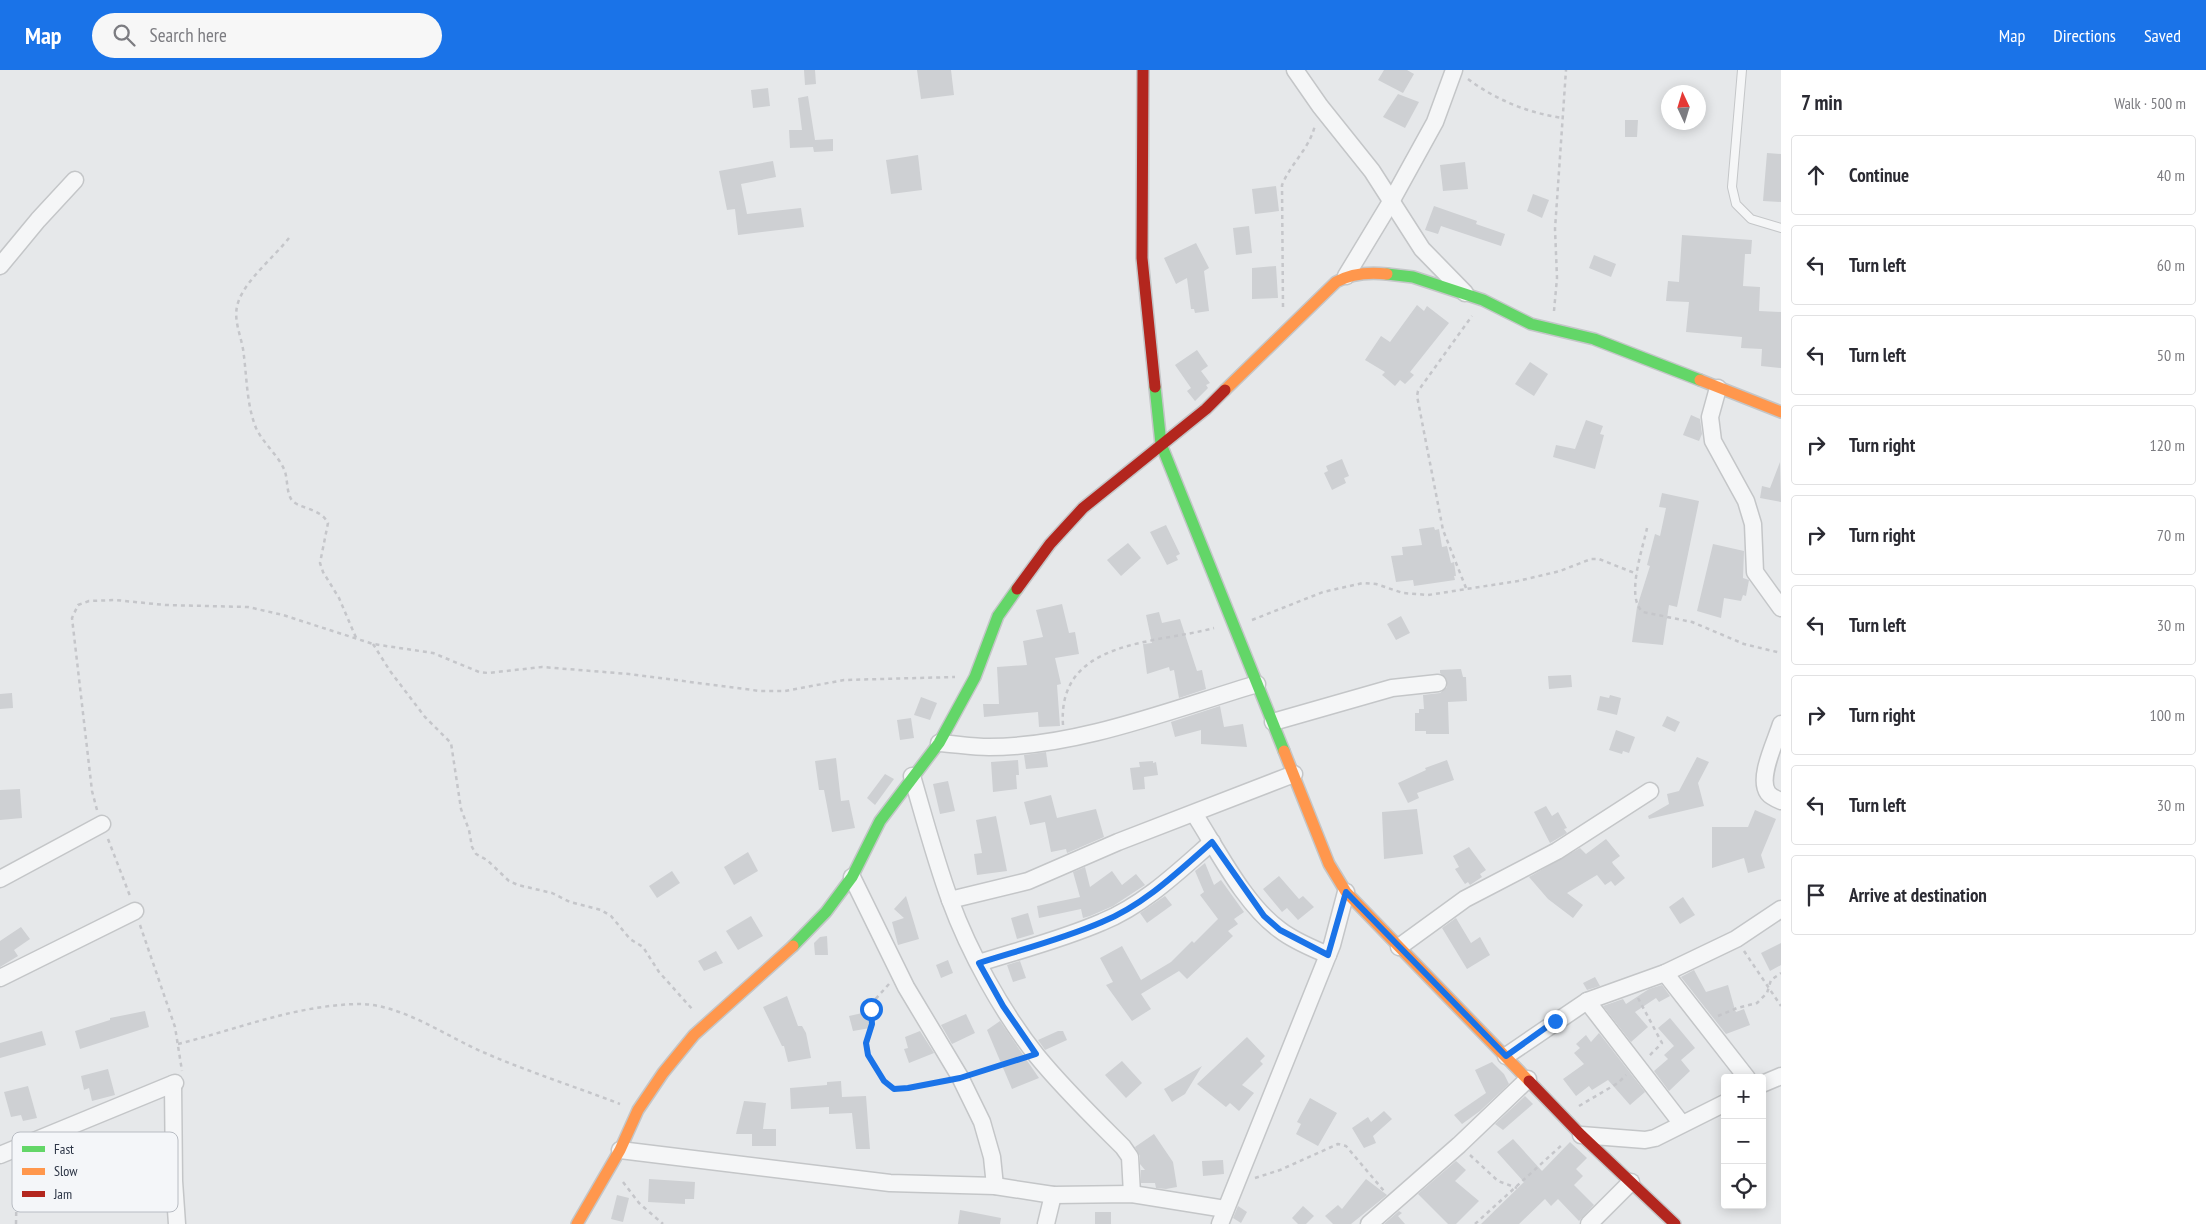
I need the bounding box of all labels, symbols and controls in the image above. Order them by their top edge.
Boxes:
search box [92,13,442,58]
text: Map [25,20,62,51]
icon: search [110,21,138,49]
text: Search here [150,23,227,47]
text: Map [1999,24,2025,47]
text: Directions [2053,24,2116,47]
text: Saved [2144,24,2181,47]
north arrow [1661,85,1706,130]
text: 7 min [1801,89,1843,116]
text: Walk · 500 m [2114,93,2186,113]
icon: ahead [1802,161,1830,189]
text: Continue [1849,163,1909,187]
text: 40 m [2157,165,2185,185]
icon: left [1802,251,1830,279]
text: Turn left [1849,253,1906,277]
text: 60 m [2157,255,2185,275]
icon: left [1802,341,1830,369]
text: Turn left [1849,343,1906,367]
text: 50 m [2157,345,2185,365]
icon: right [1802,431,1830,459]
text: Turn right [1849,433,1915,457]
text: 120 m [2150,435,2185,455]
icon: right [1802,521,1830,549]
text: Turn right [1849,523,1915,547]
text: 70 m [2157,525,2185,545]
icon: left [1802,611,1830,639]
text: Turn left [1849,613,1906,637]
text: 30 m [2157,615,2185,635]
icon: right [1802,701,1830,729]
text: Turn right [1849,703,1915,727]
text: 100 m [2150,705,2185,725]
icon: left [1802,791,1830,819]
text: Turn left [1849,793,1906,817]
text: 30 m [2157,795,2185,815]
icon: arrive [1802,881,1830,909]
text: Arrive at destination [1849,883,1987,907]
route start [860,998,883,1021]
route end [1544,1010,1567,1033]
map controls [1721,1074,1766,1209]
button: + [1721,1074,1766,1119]
button: − [1721,1119,1766,1164]
legend [12,1132,178,1212]
text: Fast [54,1140,74,1158]
text: Slow [54,1162,78,1180]
button: locate [1721,1164,1766,1209]
text: Jam [53,1185,72,1203]

